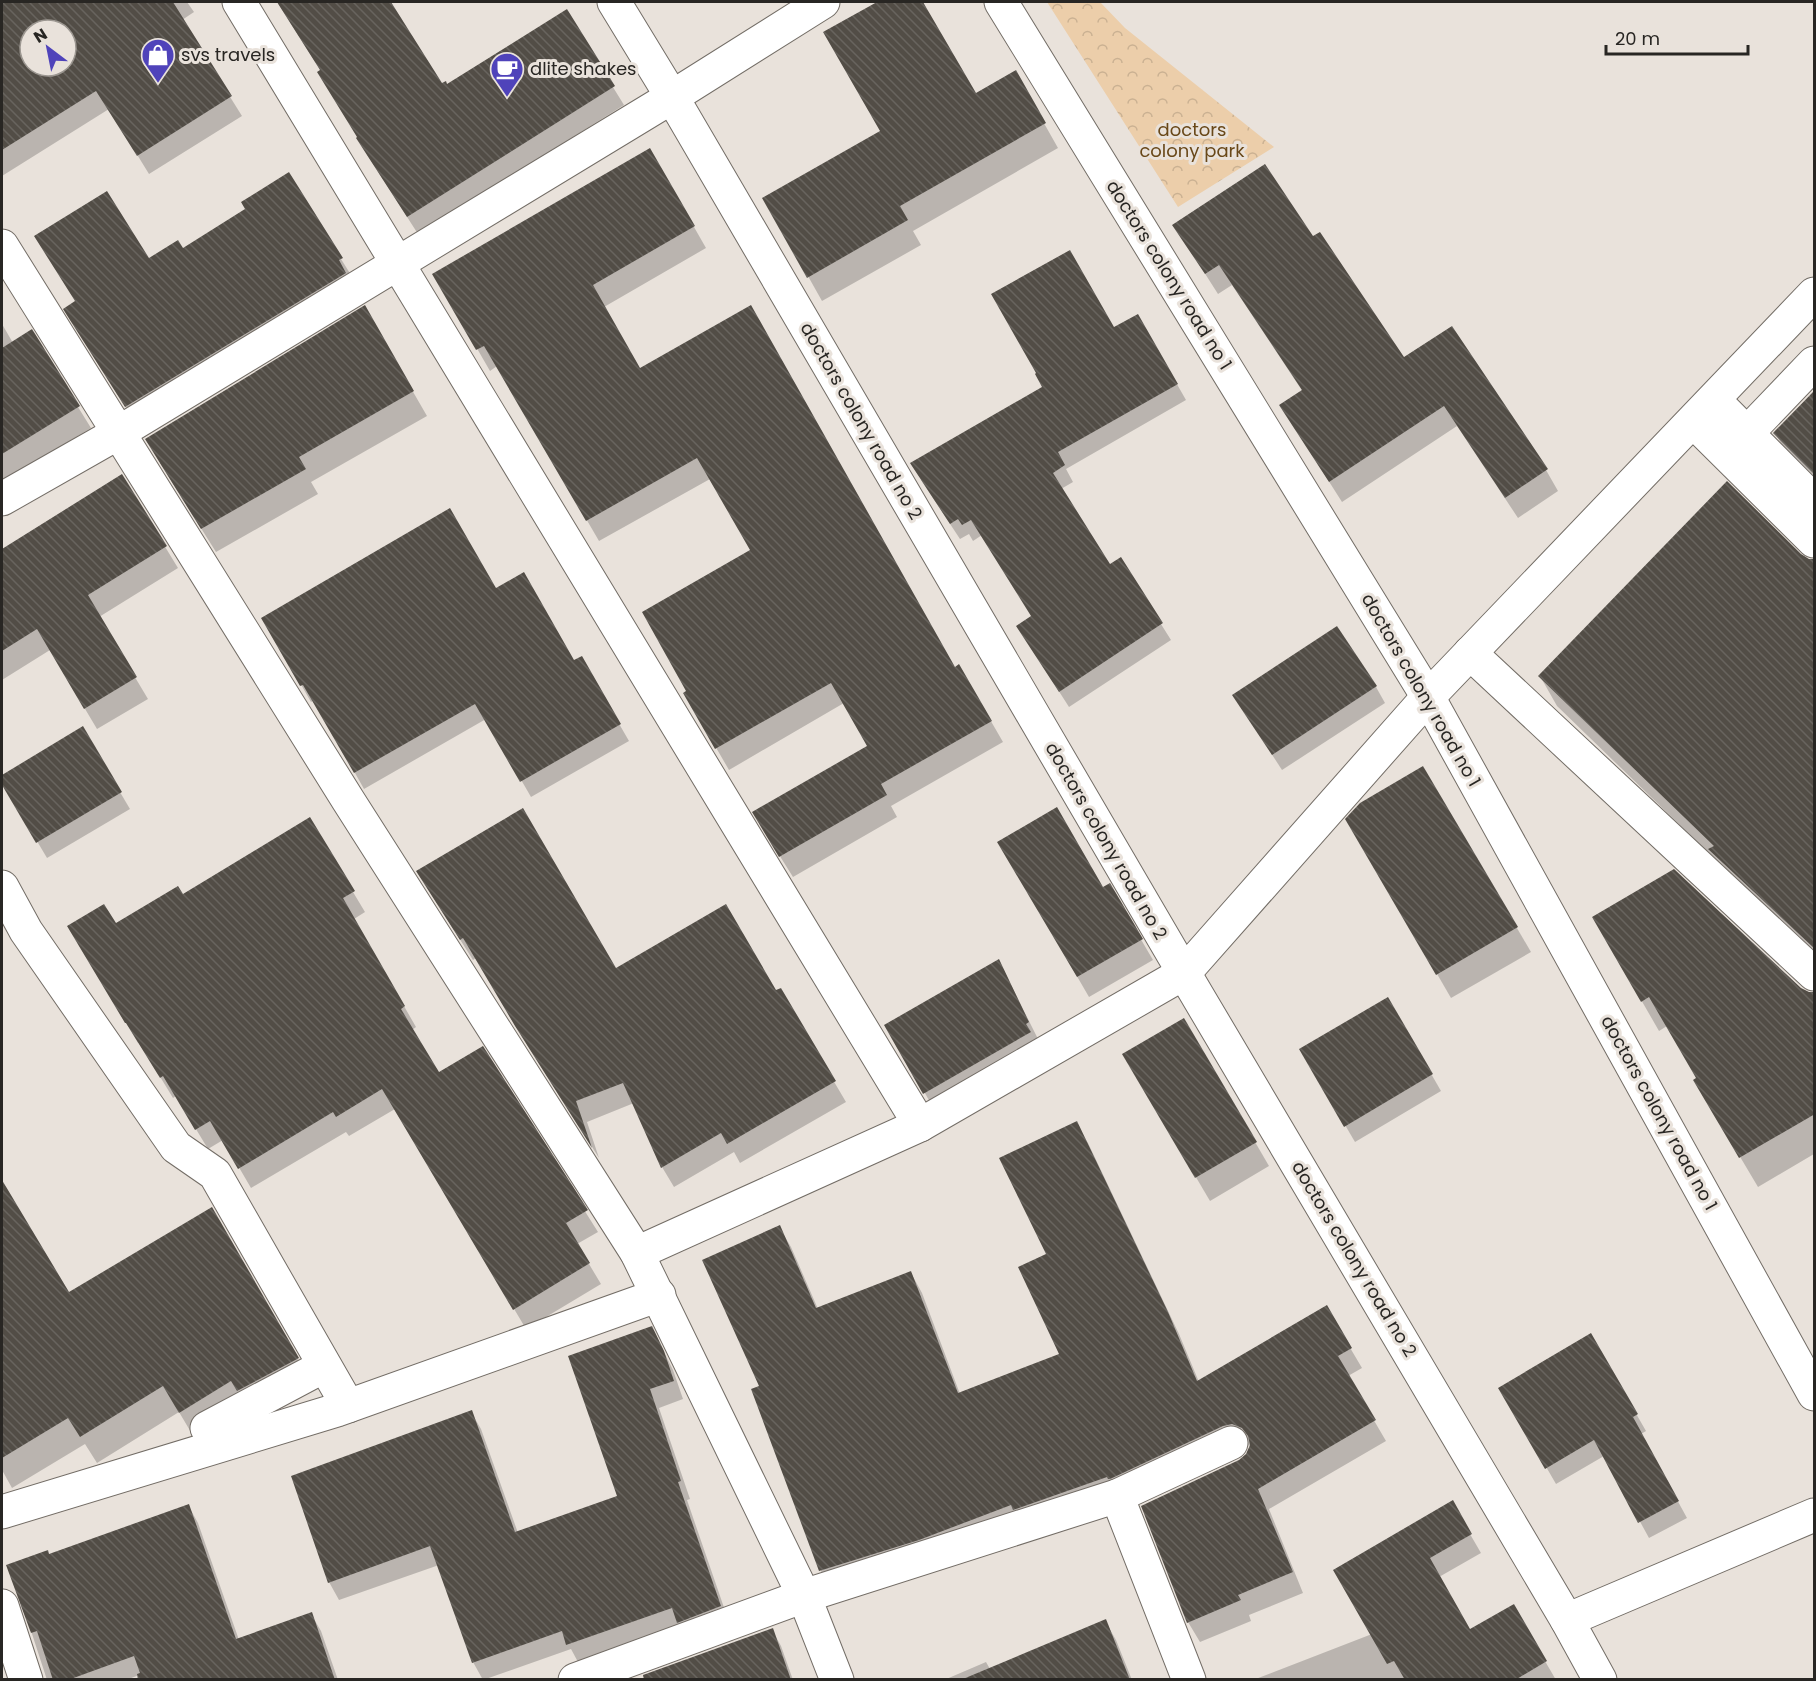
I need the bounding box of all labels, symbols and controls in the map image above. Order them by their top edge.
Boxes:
north arrow [18,18,78,78]
scale bar [1606,18,1748,56]
text: N [29,23,52,49]
text: 20 m [1615,26,1660,51]
shop icon: svs travels [140,37,176,84]
place label: svs travels [181,42,275,67]
cafe icon: dlite shakes [489,51,525,98]
place label: dlite shakes [530,56,636,81]
park label: doctors colony park [1139,117,1245,163]
street label: doctors colony road no 1 [1101,175,1238,374]
street label: doctors colony road no 2 [795,317,928,524]
street label: doctors colony road no 1 [1356,588,1487,791]
street label: doctors colony road no 2 [1040,737,1173,944]
street label: doctors colony road no 1 [1595,1011,1724,1215]
street label: doctors colony road no 2 [1286,1156,1423,1361]

